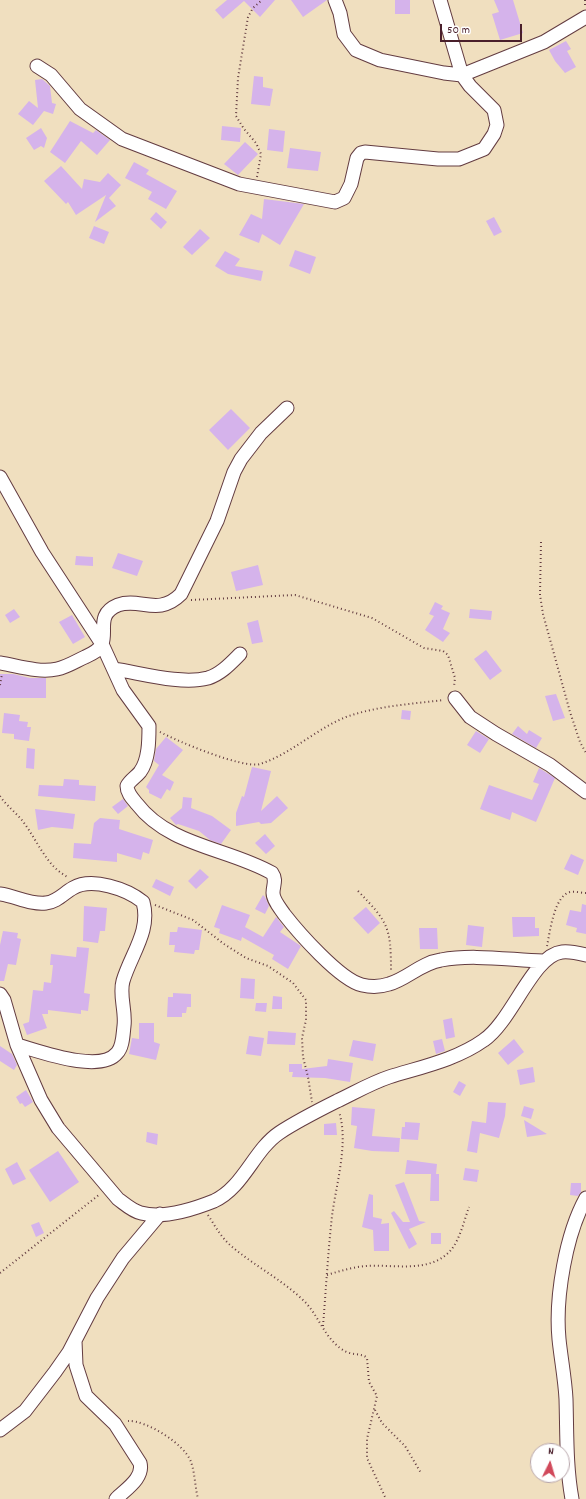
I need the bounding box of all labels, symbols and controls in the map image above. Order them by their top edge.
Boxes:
scale bar [442,16,524,42]
text: 50 m [447,22,470,39]
north arrow [530,1443,570,1483]
text: N [548,1444,554,1460]

